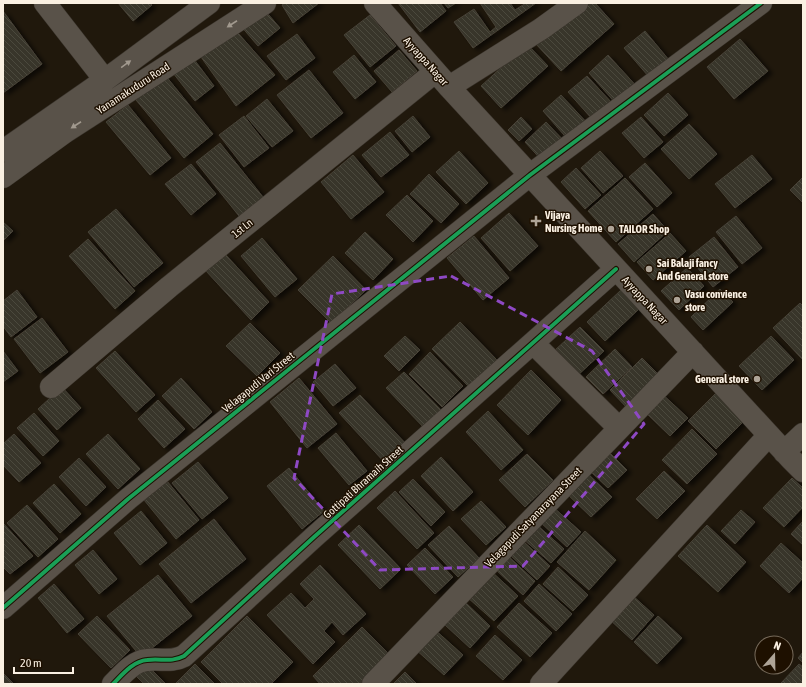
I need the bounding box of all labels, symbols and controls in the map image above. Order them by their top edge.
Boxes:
one-way arrow [227,20,237,28]
street label: Ayyappa Nagar [401,34,451,88]
street label: Yanamakuduru Road [94,60,172,116]
one-way arrow [121,60,132,68]
one-way arrow [71,121,81,129]
place label: Vijaya Nursing Home [544,209,603,234]
marker: Vijaya Nursing Home [530,215,542,227]
street label: 1st Ln [229,216,255,240]
place label: TAILOR Shop [619,223,669,235]
marker: TAILOR Shop [606,224,616,234]
place label: Sai Balaji fancy And General store [656,257,729,282]
marker: Sai Balaji fancy And General store [644,264,654,274]
street label: Ayyappa Nagar [620,274,671,327]
place label: Vasu convience store [684,288,747,313]
marker: Vasu convience store [672,295,682,305]
street label: Velagapudi Vari Street [220,349,296,415]
place label: General store [695,373,749,385]
marker: General store [752,374,762,384]
street label: Gottipati Bhramaih Street [321,443,405,521]
street label: Velagapudi Satyanarayana Street [482,465,584,569]
north arrow [754,635,794,675]
text: N [772,639,783,652]
scale bar [14,649,73,675]
text: 20 m [20,656,42,670]

